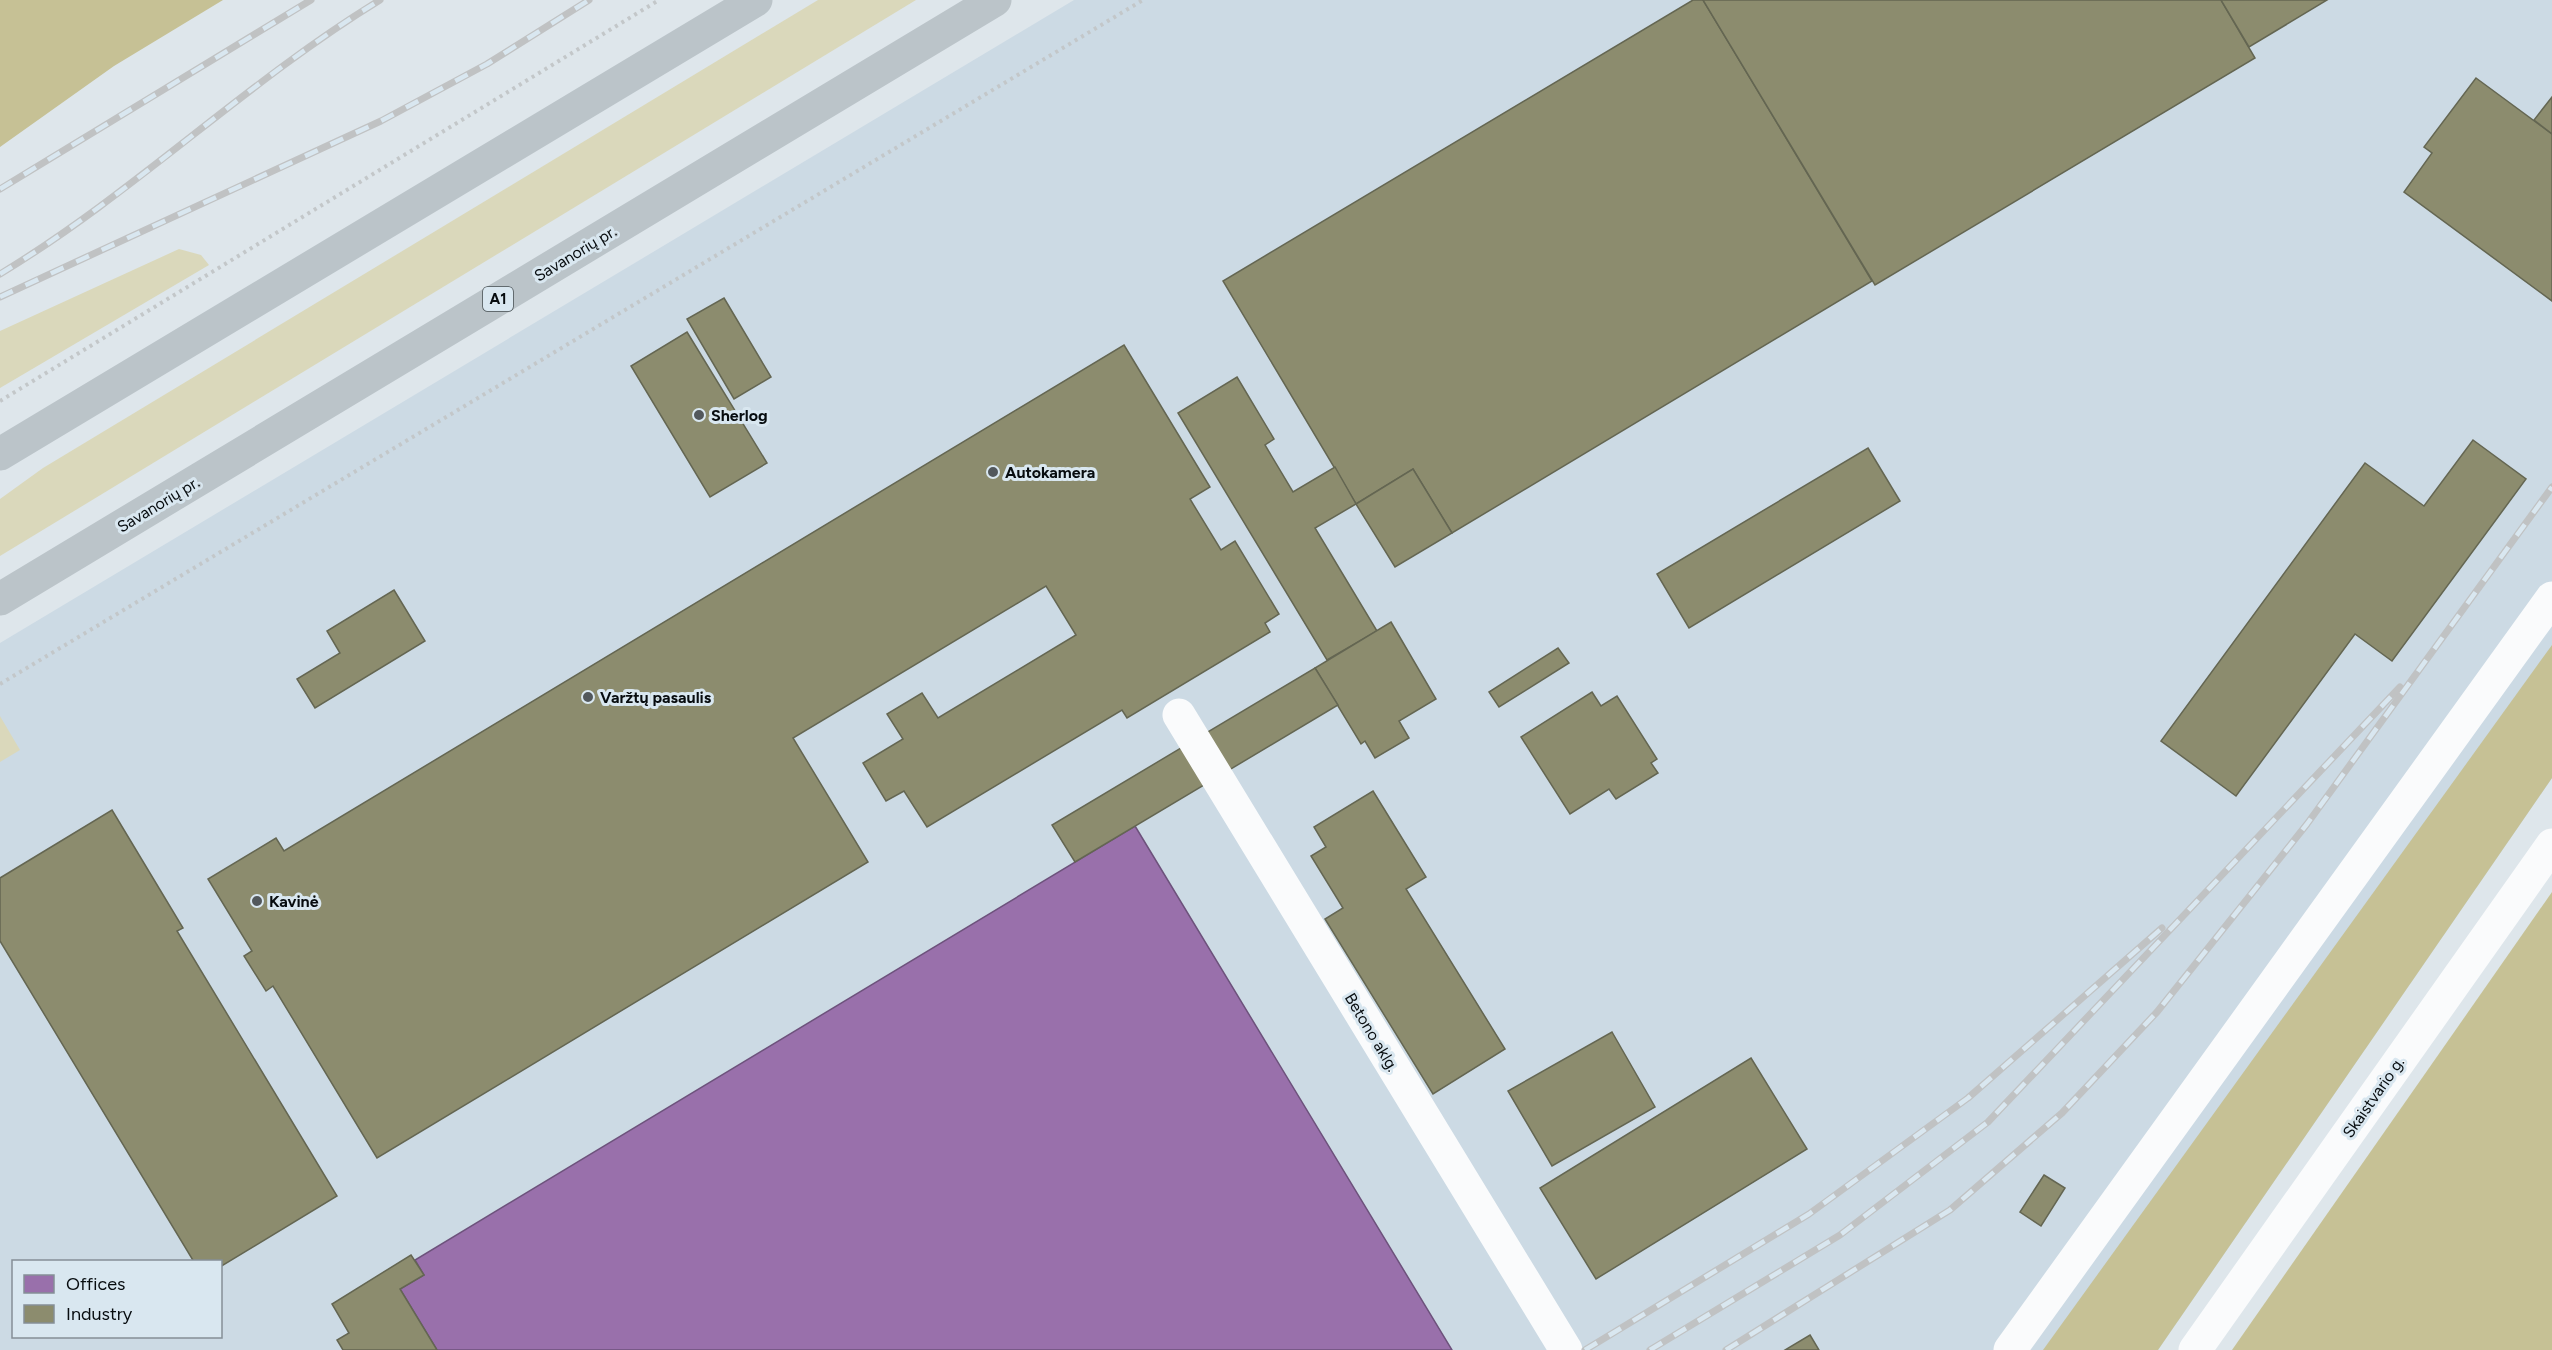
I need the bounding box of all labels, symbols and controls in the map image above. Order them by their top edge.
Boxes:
street label: Savanorių pr. [531,221,620,285]
road number: A1 [483,287,513,311]
place label: Sherlog [711,406,768,425]
marker: Sherlog [692,408,706,422]
place label: Autokamera [1005,463,1095,482]
marker: Autokamera [986,465,1000,479]
street label: Savanorių pr. [114,472,203,536]
place label: Varžtų pasaulis [600,688,712,707]
marker: Varžtų pasaulis [581,690,595,704]
place label: Kavinė [269,892,319,911]
marker: Kavinė [250,894,264,908]
street label: Betono aklg. [1341,990,1402,1075]
street label: Skaistvario g. [2339,1053,2408,1141]
legend [12,1260,222,1338]
text: Offices [66,1273,125,1295]
text: Industry [66,1303,133,1325]

